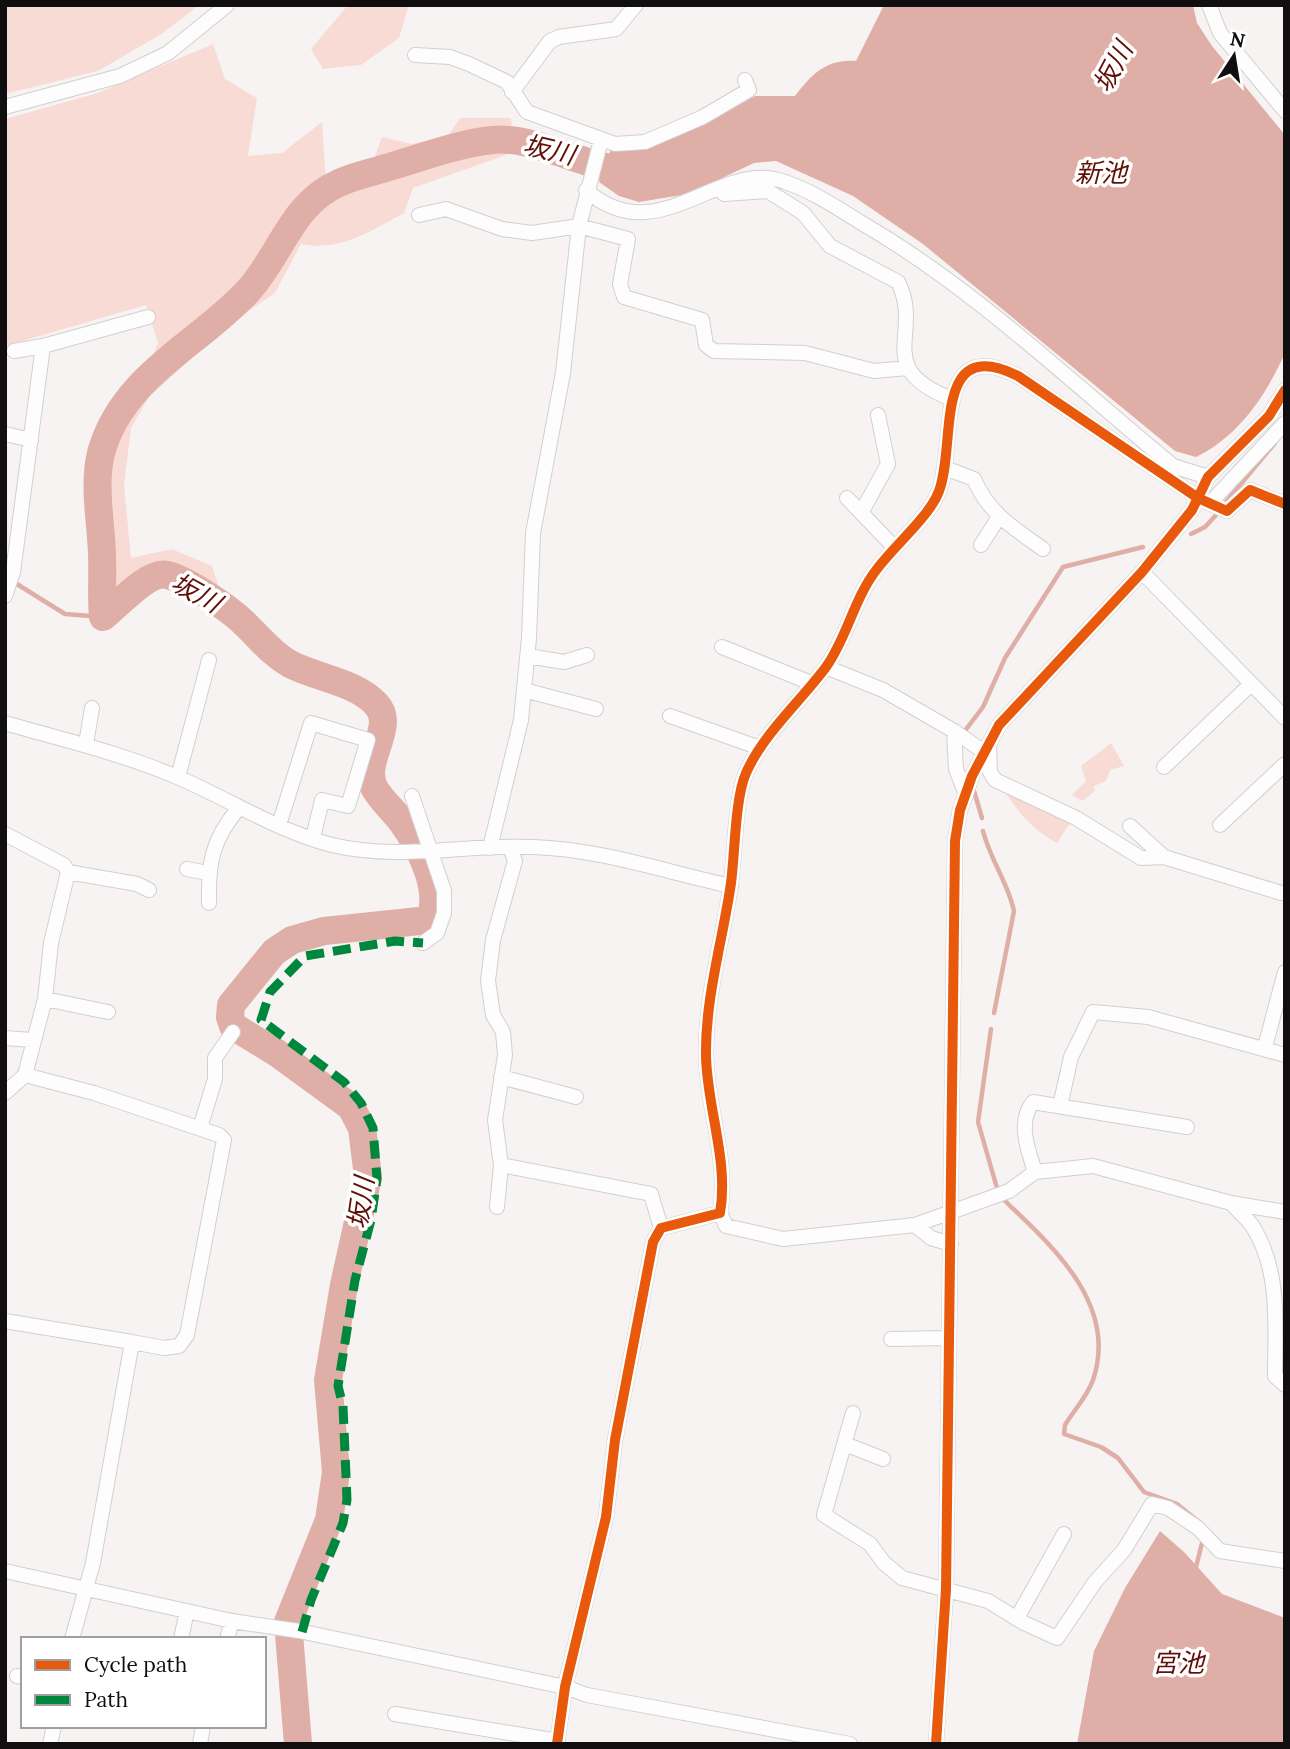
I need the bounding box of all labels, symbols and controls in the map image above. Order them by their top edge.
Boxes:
north arrow [1199,21,1269,91]
text: N [1228,26,1248,53]
water label: 坂川 [1086,33,1141,97]
water label: 坂川 [520,128,581,172]
water label: 新池 [1075,156,1130,189]
water label: 坂川 [165,566,230,621]
water label: 坂川 [341,1172,381,1231]
legend [21,1637,266,1728]
water label: 宮池 [1152,1646,1207,1679]
text: Cycle path [84,1651,187,1678]
text: Path [84,1686,128,1713]

